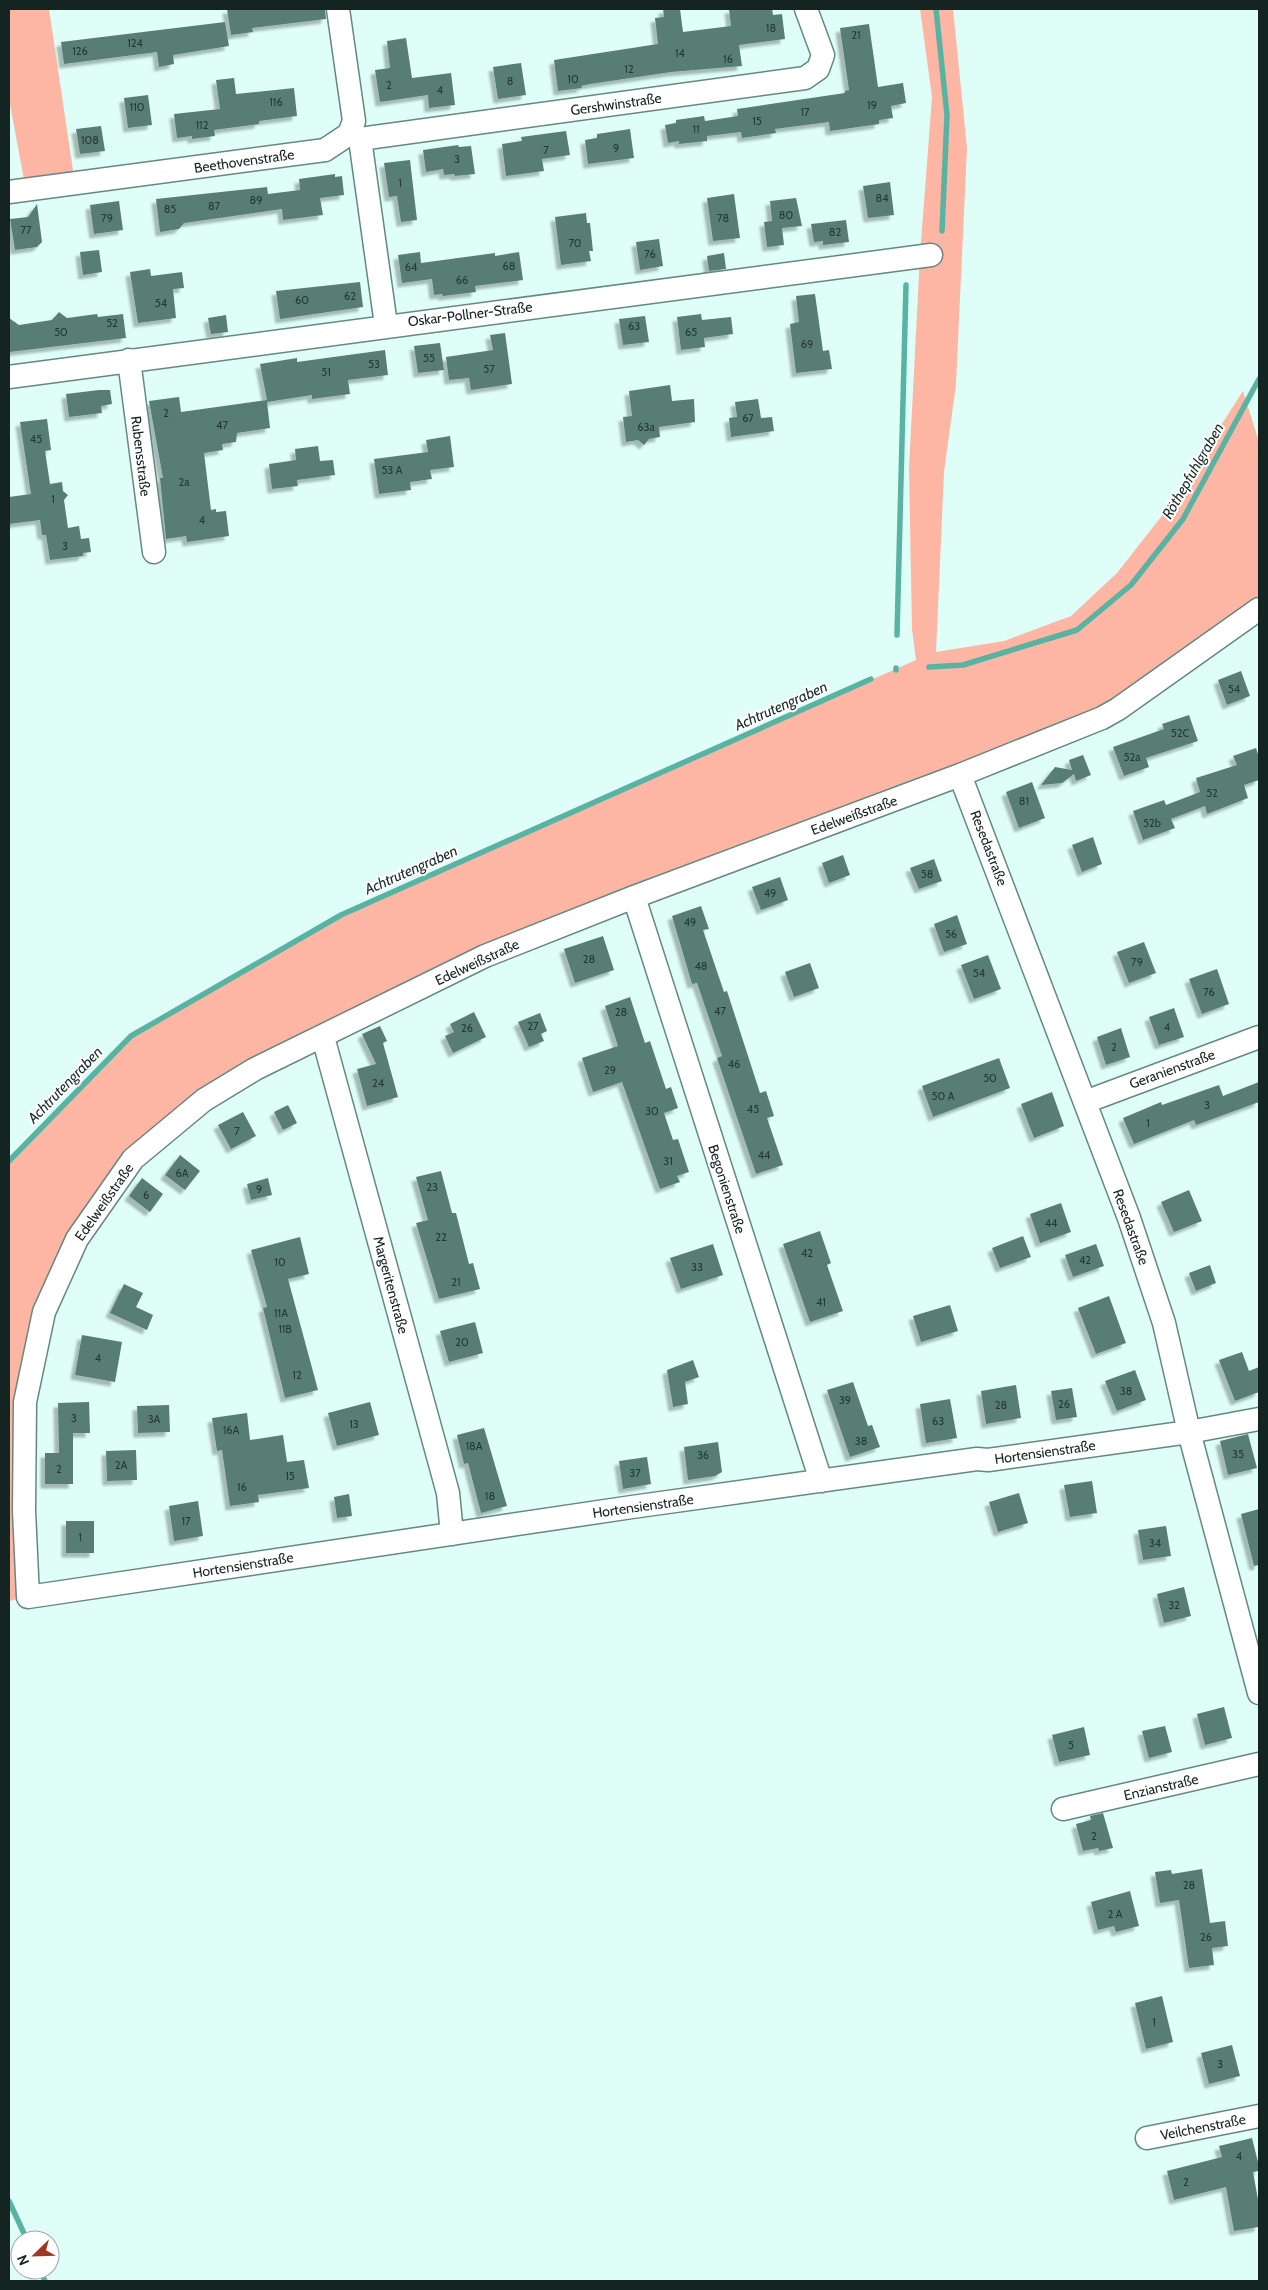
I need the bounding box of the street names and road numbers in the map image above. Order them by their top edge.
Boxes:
street label: Gershwinstraße [569,89,663,119]
street label: Beethovenstraße [193,145,295,177]
street label: Oskar-Pollner-Straße [407,297,533,331]
street label: Rubensstraße [127,415,155,497]
street label: Edelweißstraße [808,791,900,839]
street label: Resedastraße [966,808,1012,888]
street label: Edelweißstraße [432,935,522,989]
street label: Geranienstraße [1127,1045,1217,1093]
street label: Begonienstraße [704,1142,750,1236]
street label: Edelweißstraße [71,1160,137,1244]
street label: Resedastraße [1109,1187,1153,1267]
street label: Margeritenstraße [369,1234,413,1336]
street label: Hortensienstraße [993,1436,1097,1468]
street label: Hortensienstraße [591,1490,695,1522]
street label: Hortensienstraße [191,1548,295,1582]
street label: Enzianstraße [1122,1770,1200,1804]
street label: Veilchenstraße [1159,2110,1247,2144]

